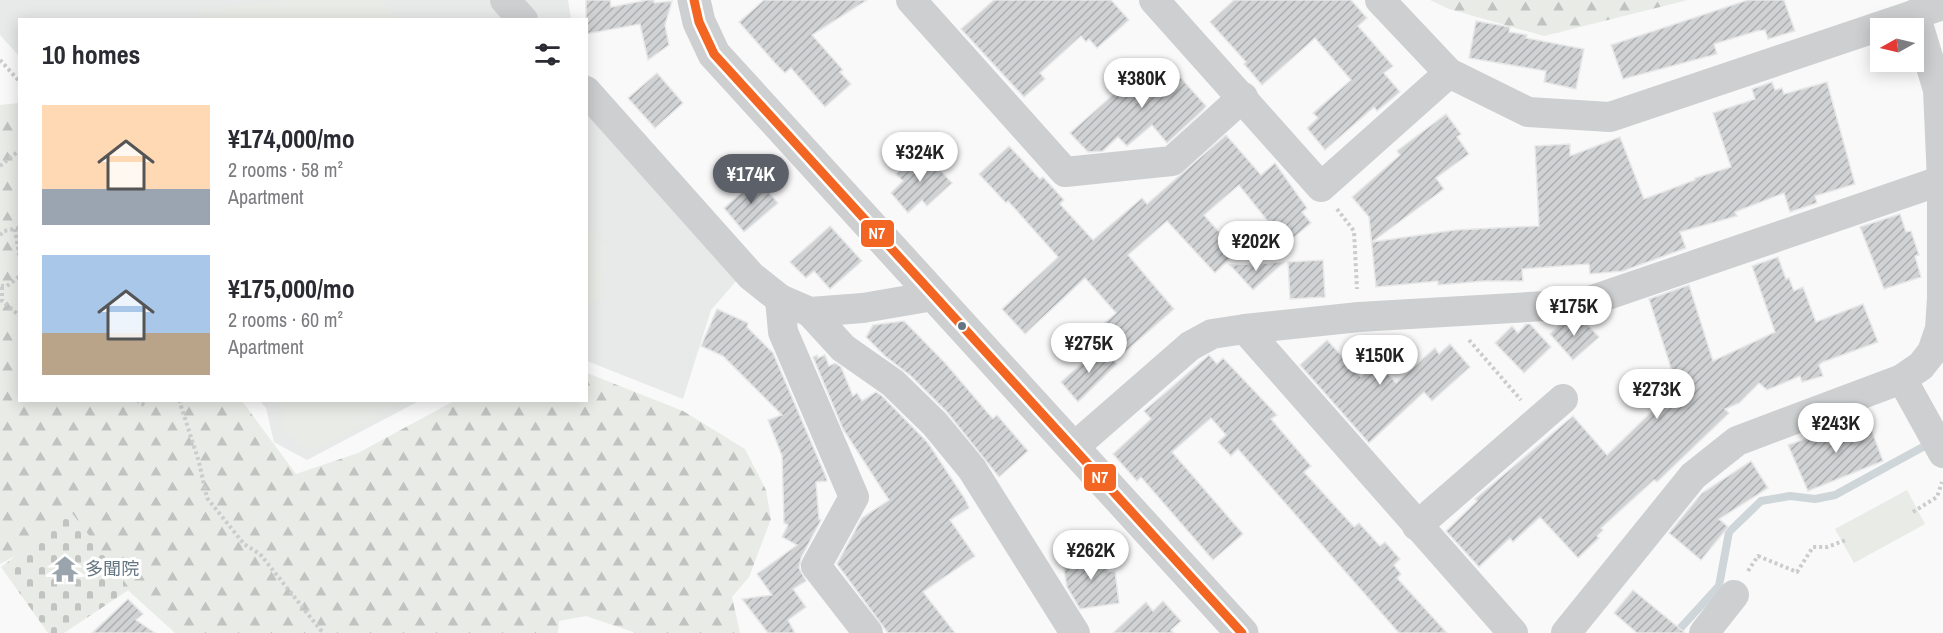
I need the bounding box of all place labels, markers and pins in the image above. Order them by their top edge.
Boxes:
pin: ¥380K [1100,58,1184,109]
pin: ¥324K [878,132,962,183]
pin: ¥174K [709,154,793,205]
pin: ¥202K [1214,221,1298,272]
pin: ¥175K [1532,286,1616,337]
unlabelled marker [956,320,968,332]
pin: ¥275K [1047,323,1131,374]
pin: ¥150K [1338,335,1422,386]
pin: ¥273K [1615,369,1699,420]
pin: ¥243K [1794,403,1878,454]
pin: ¥262K [1049,530,1133,581]
temple icon: 多聞院 [50,554,80,584]
place label: 多聞院 [85,556,139,581]

